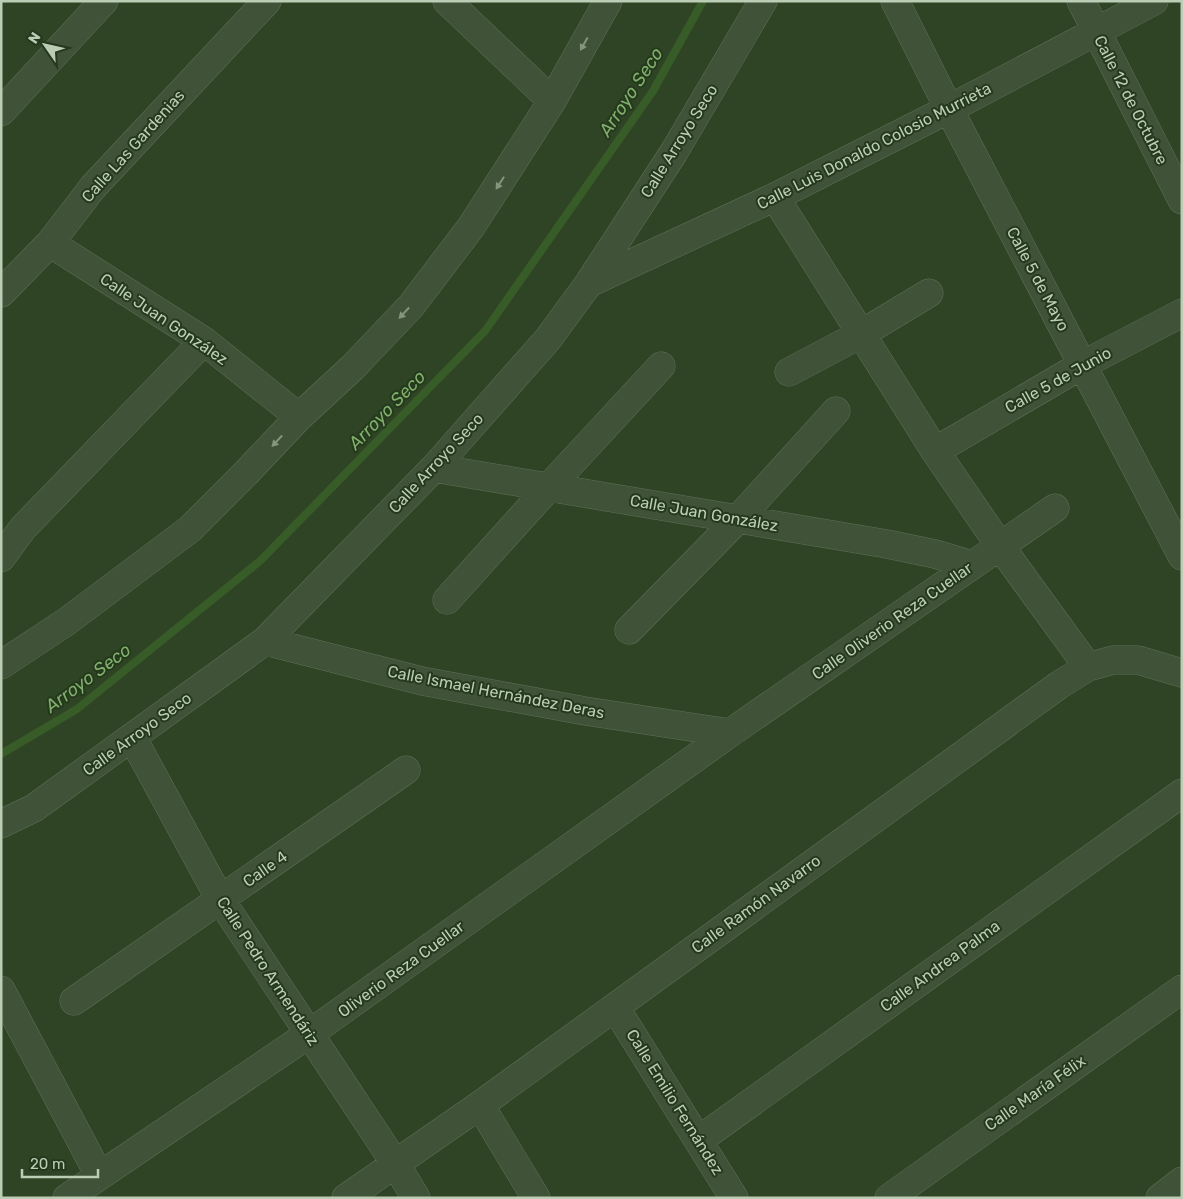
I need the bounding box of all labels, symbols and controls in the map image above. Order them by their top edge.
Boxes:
north arrow [20,20,70,70]
text: N [25,29,45,47]
street label: Calle 12 de Octubre [1090,32,1172,168]
one-way arrow [580,36,588,51]
water label: Arroyo Seco [594,43,668,141]
street label: Calle Luis Donaldo Colosio Murrieta [754,78,994,214]
street label: Calle Arroyo Seco [637,81,721,201]
street label: Calle Las Gardenias [78,86,188,206]
one-way arrow [495,176,504,189]
street label: Calle 5 de Mayo [1003,224,1073,334]
street label: Calle Juan González [96,269,232,369]
one-way arrow [398,307,409,320]
street label: Calle 5 de Junio [1002,343,1114,417]
water label: Arroyo Seco [343,366,430,455]
street label: Calle Arroyo Seco [385,409,487,517]
one-way arrow [271,435,283,447]
street label: Calle Juan González [628,491,780,535]
street label: Calle Oliverio Reza Cuellar [808,558,976,684]
water label: Arroyo Seco [40,639,135,718]
street label: Calle Ismael Hernández Deras [386,662,606,722]
street label: Calle Arroyo Seco [79,688,195,780]
street label: Calle 4 [239,847,291,891]
street label: Calle Ramón Navarro [688,851,824,957]
street label: Calle Pedro Armendáriz [213,893,323,1049]
street label: Calle Andrea Palma [876,916,1004,1016]
street label: Oliverio Reza Cuellar [334,917,468,1021]
street label: Calle Emilio Fernández [622,1026,728,1178]
street label: Calle María Félix [981,1051,1089,1135]
scale bar [22,1146,99,1178]
text: 20 m [30,1155,65,1173]

